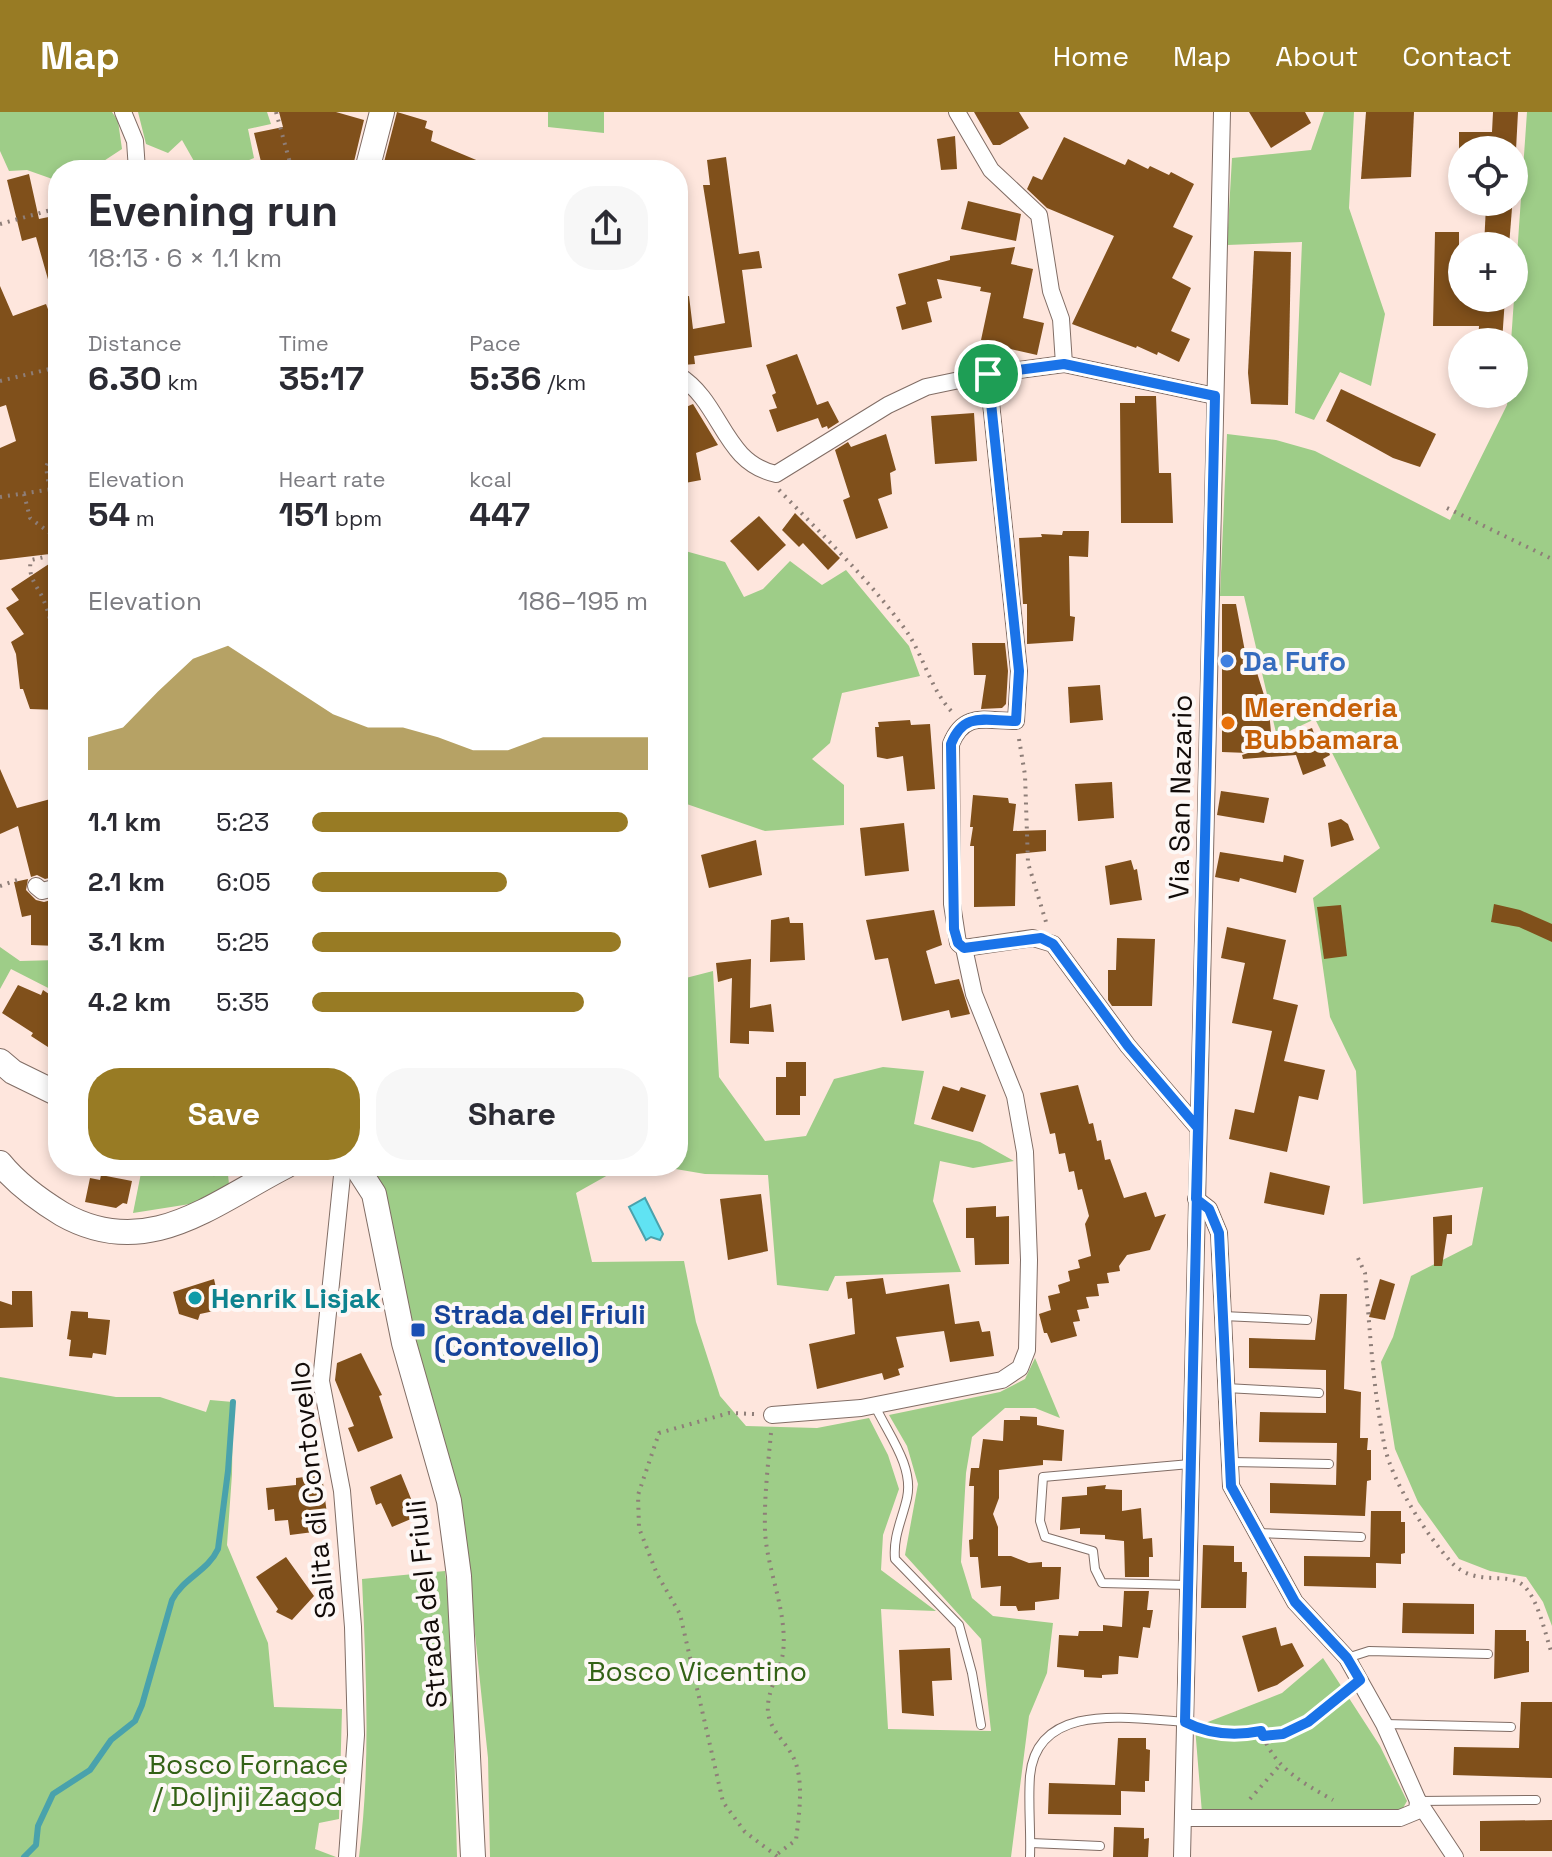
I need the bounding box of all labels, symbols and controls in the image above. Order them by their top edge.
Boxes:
text: Map [40,32,120,80]
text: Home [1053,38,1129,74]
text: Map [1173,38,1231,74]
text: About [1275,38,1358,74]
text: Contact [1402,38,1512,74]
map controls [1448,136,1528,408]
button: locate [1448,136,1528,216]
text: Evening run [88,183,338,239]
button: share [564,186,648,270]
button: + [1448,232,1528,312]
text: 18:13 · 6 × 1.1 km [88,241,282,275]
button: − [1448,328,1528,408]
text: Distance [88,329,182,357]
text: Time [279,329,329,357]
text: Pace [469,329,521,357]
pin [954,340,1022,408]
icon: arrive [966,352,1010,396]
text: 6.30 [88,357,162,400]
text: 35:17 [279,357,364,400]
text: 5:36 [469,357,542,400]
text: km [162,368,198,396]
text: /km [542,368,586,396]
text: Elevation [88,465,184,493]
text: Heart rate [279,465,385,493]
text: kcal [469,465,512,493]
text: 54 [88,493,130,536]
text: 151 [279,493,329,536]
text: 447 [469,493,530,536]
text: m [130,504,155,532]
text: bpm [329,504,382,532]
text: Elevation [88,584,202,618]
text: 186–195 m [518,584,648,618]
place label: Da Fufo [1243,643,1346,679]
marker: Da Fufo [1218,652,1236,670]
place label: Merenderia Bubbamara [1244,689,1399,757]
street label: Via San Nazario [1160,694,1200,900]
marker: Merenderia Bubbamara [1219,714,1237,732]
text: 1.1 km [88,805,161,839]
text: 5:23 [216,805,269,839]
text: 2.1 km [88,865,165,899]
text: 6:05 [216,865,271,899]
text: 3.1 km [88,925,165,959]
text: 5:25 [216,925,269,959]
text: 4.2 km [88,985,171,1019]
text: 5:35 [216,985,269,1019]
button: Save [88,1068,360,1160]
button: Share [376,1068,648,1160]
place label: Henrik Lisjak [211,1280,381,1316]
marker: Henrik Lisjak [186,1289,204,1307]
place label: Strada del Friuli (Contovello) [434,1296,646,1364]
marker: Strada del Friuli (Contovello) [409,1321,427,1339]
street label: Salita di Contovello [281,1360,343,1620]
street label: Strada del Friuli [397,1498,455,1710]
park label: Bosco Vicentino [587,1653,807,1689]
park label: Bosco Fornace / Doljnji Zagod [148,1746,348,1814]

